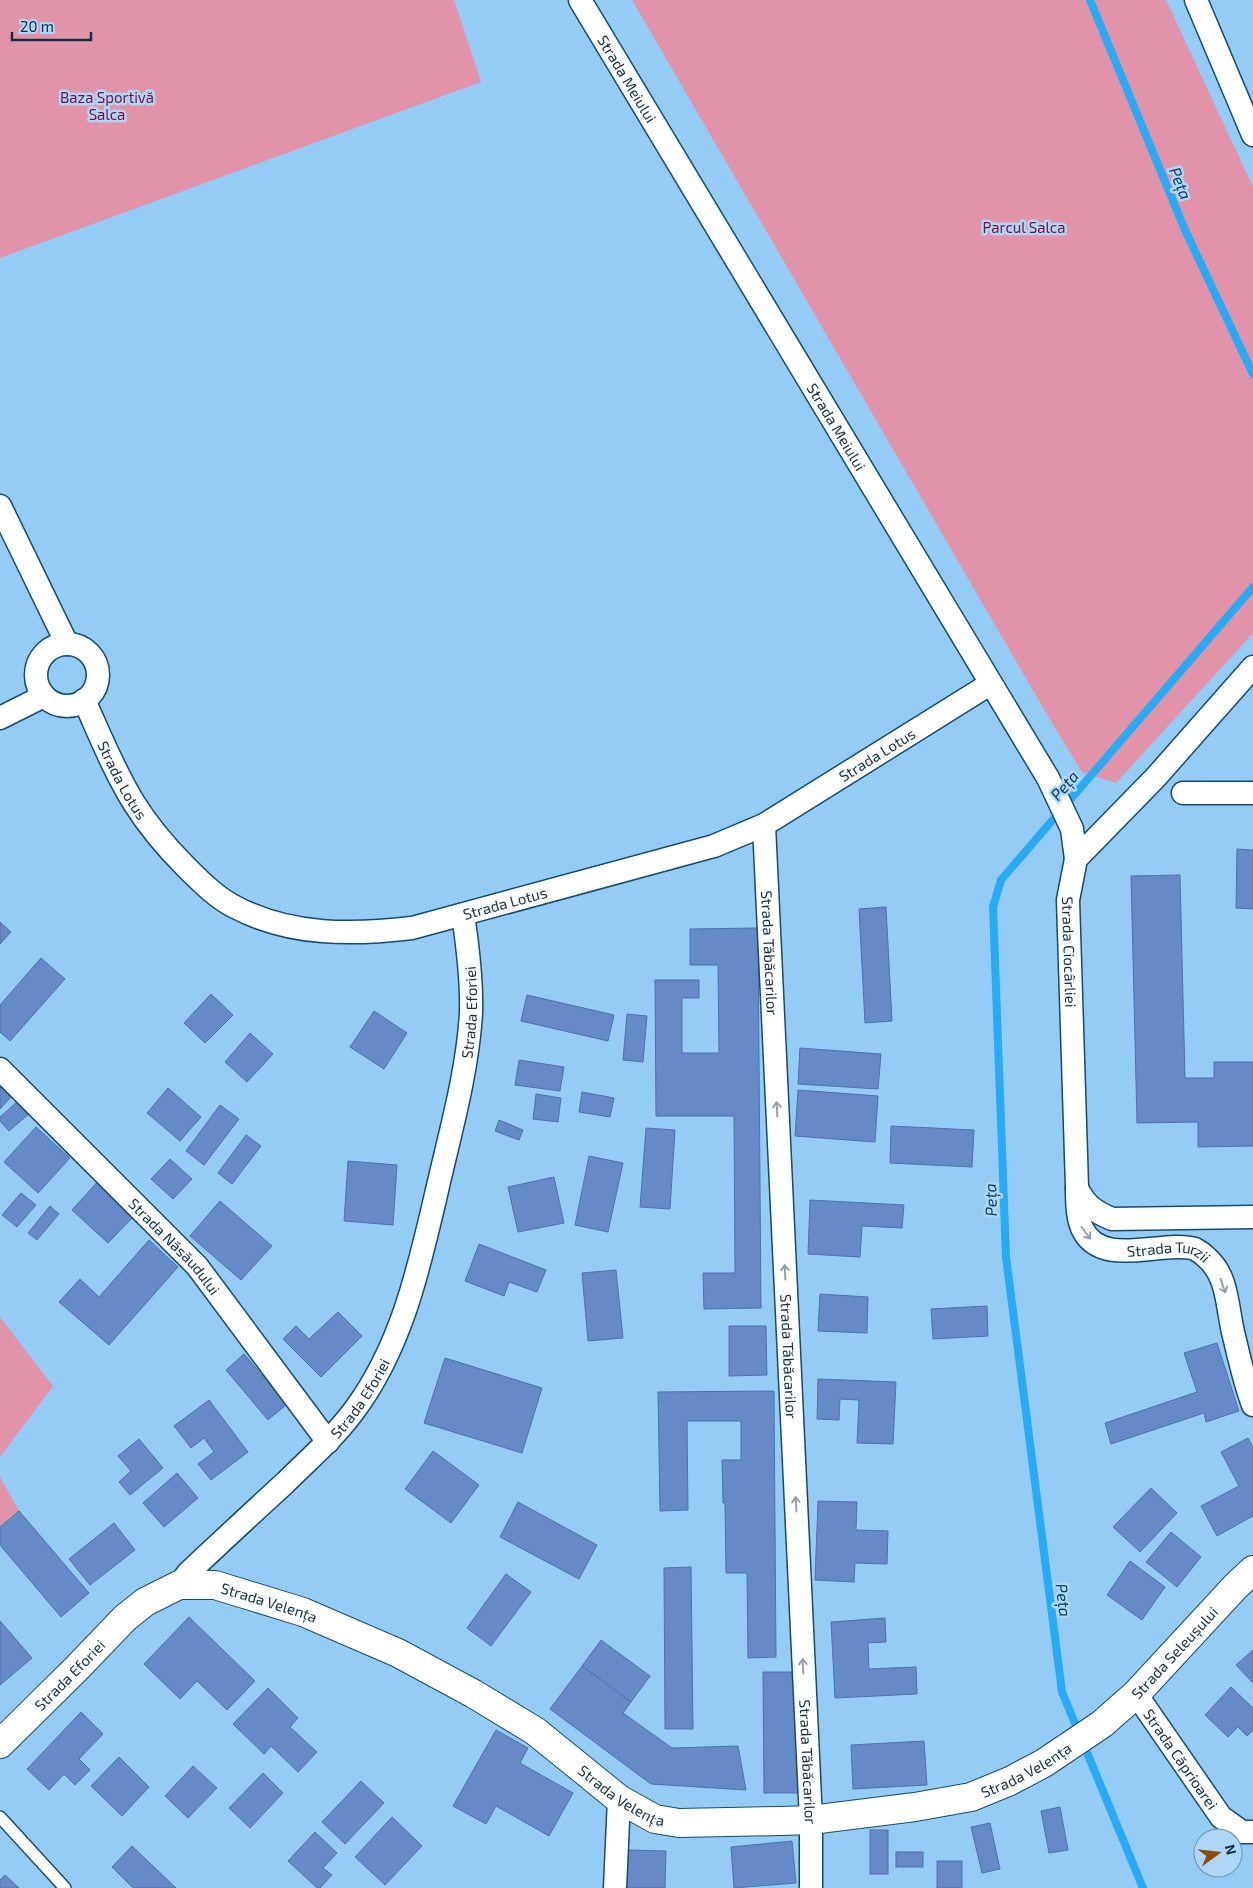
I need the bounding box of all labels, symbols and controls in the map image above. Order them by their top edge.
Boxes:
scale bar [12,10,91,42]
text: 20 m [20,17,54,35]
street label: Strada Meiului [594,32,661,126]
park label: Baza Sportivă Salca [60,88,154,123]
water label: Peța [1164,164,1196,203]
park label: Parcul Salca [983,218,1065,236]
street label: Strada Meiului [804,380,870,474]
street label: Strada Lotus [835,724,918,785]
street label: Strada Lotus [94,738,151,823]
water label: Peța [1046,766,1084,805]
street label: Strada Lotus [461,883,549,923]
street label: Strada Tăbăcarilor [758,890,782,1016]
street label: Strada Ciocârliei [1059,896,1080,1008]
street label: Strada Eforiei [457,965,480,1060]
one-way arrow [773,1101,782,1117]
water label: Peța [980,1183,1002,1217]
street label: Strada Năsăudului [125,1194,224,1298]
one-way arrow [1081,1227,1092,1240]
street label: Strada Turzii [1126,1238,1215,1266]
one-way arrow [780,1264,790,1280]
one-way arrow [1219,1277,1228,1293]
street label: Strada Tăbăcarilor [777,1294,801,1419]
street label: Strada Eforiei [326,1355,393,1442]
one-way arrow [791,1496,801,1512]
street label: Strada Velența [219,1578,320,1626]
water label: Peța [1051,1582,1075,1618]
street label: Strada Seleușului [1127,1603,1221,1702]
street label: Strada Eforiei [30,1636,109,1714]
one-way arrow [799,1658,808,1674]
street label: Strada Tăbăcarilor [796,1699,820,1824]
street label: Strada Căprioarei [1140,1705,1222,1813]
street label: Strada Velența [978,1738,1075,1801]
street label: Strada Velența [575,1761,666,1829]
north arrow [1193,1828,1243,1878]
text: N [1222,1842,1241,1857]

